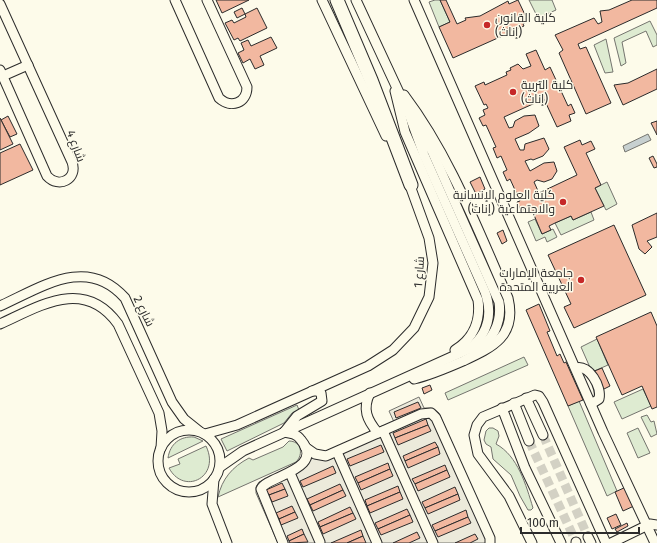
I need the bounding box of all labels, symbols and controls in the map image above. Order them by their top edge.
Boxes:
place label: كلية القانون (إناث) [495,11,556,39]
marker: كلية القانون (إناث) [482,20,492,30]
place label: كلية التربية (إناث) [521,78,573,106]
marker: كلية التربية (إناث) [508,87,518,97]
street label: شارع 4 [63,128,88,164]
place label: كلية العلوم الإنسانية والاجتماعية (إناث) [453,188,555,216]
marker: كلية العلوم الإنسانية والاجتماعية (إناث) [558,197,568,207]
street label: شارع 1 [411,256,428,288]
place label: جامعة الإمارات العربية المتحدة [499,266,573,294]
marker: جامعة الإمارات العربية المتحدة [576,275,586,285]
street label: شارع 2 [130,293,157,329]
scale bar [521,509,639,535]
text: 100 m [527,516,559,530]

